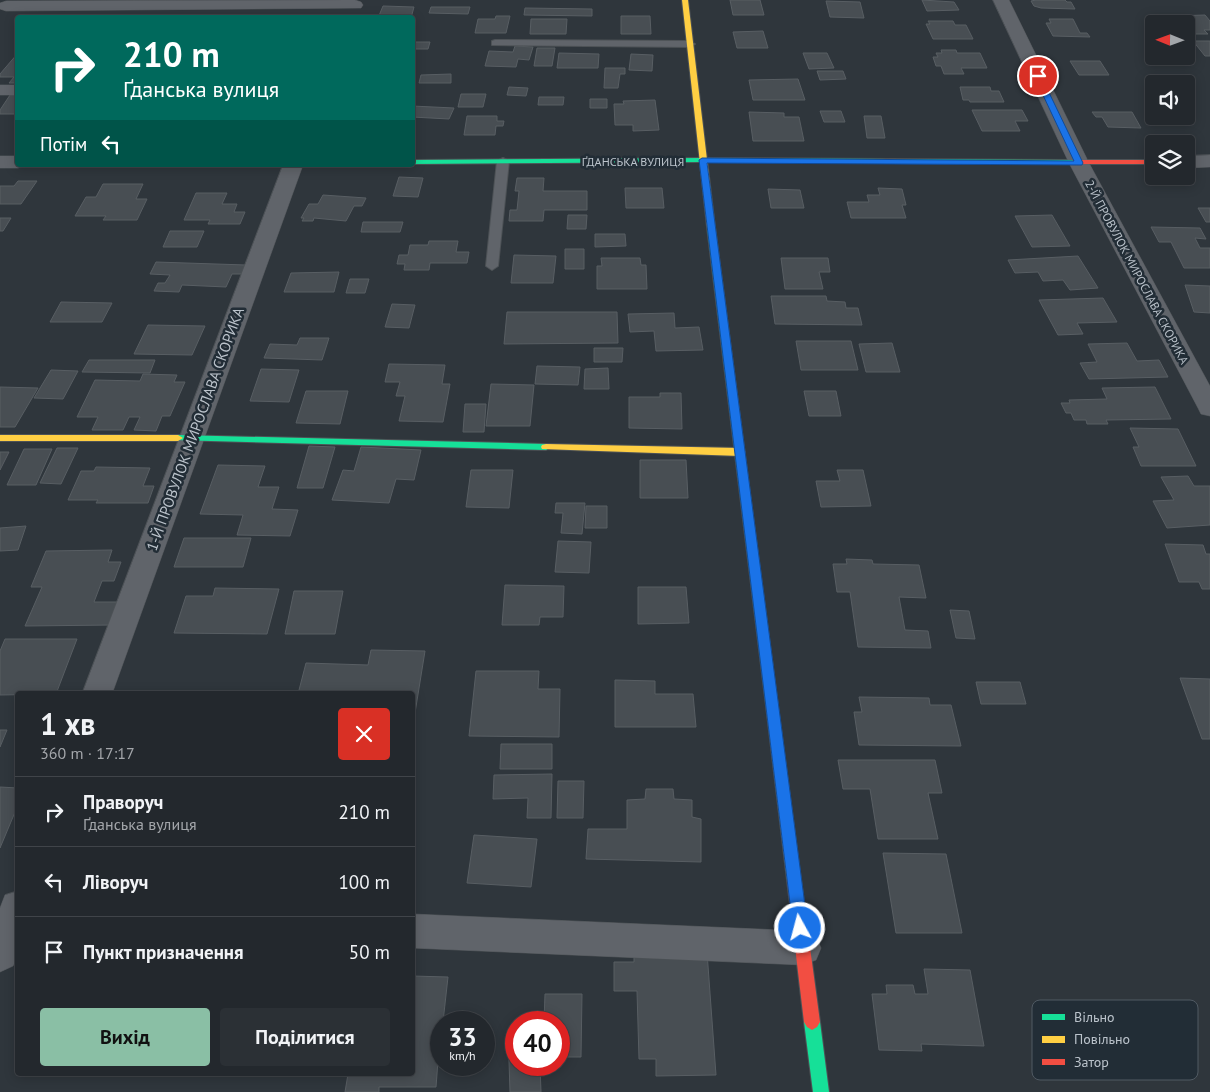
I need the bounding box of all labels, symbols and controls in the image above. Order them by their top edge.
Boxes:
north arrow [1145,15,1195,65]
map controls [1145,15,1195,185]
text: 210 m [123,31,220,77]
icon: right [40,35,105,100]
pin [1017,55,1059,97]
icon: arrive [1024,62,1052,90]
text: Ґданська вулиця [123,75,279,103]
button: sound [1145,75,1195,125]
icon: left [97,130,125,158]
text: Потім [40,132,87,156]
button: layers [1145,135,1195,185]
street label: ҐДАНСЬКА ВУЛИЦЯ [582,154,684,169]
street label: 2-Й ПРОВУЛОК МИРОСЛАВА СКОРИКА [1082,177,1192,367]
street label: 1-Й ПРОВУЛОК МИРОСЛАВА СКОРИКА [142,304,248,553]
text: 1 хв [40,704,96,743]
button: close [338,708,390,760]
text: 360 m · 17:17 [40,743,135,763]
text: Праворуч [83,790,163,814]
icon: right [40,798,68,826]
text: 210 m [338,800,390,824]
text: Ґданська вулиця [83,814,197,834]
icon: left [40,868,68,896]
text: Ліворуч [83,870,148,894]
text: 100 m [338,870,390,894]
position arrow [773,901,825,953]
icon: arrive [40,938,68,966]
text: Пункт призначення [83,940,244,964]
text: 50 m [349,940,390,964]
legend [1032,1000,1198,1080]
button: Вихід [40,1008,210,1066]
button: Поділитися [220,1008,390,1066]
text: Вільно [1074,1008,1115,1026]
speed limit sign: 40 [505,1011,570,1076]
text: 33 [448,1021,477,1053]
text: Повільно [1074,1030,1130,1048]
text: km/h [449,1048,476,1063]
text: Затор [1074,1053,1109,1071]

